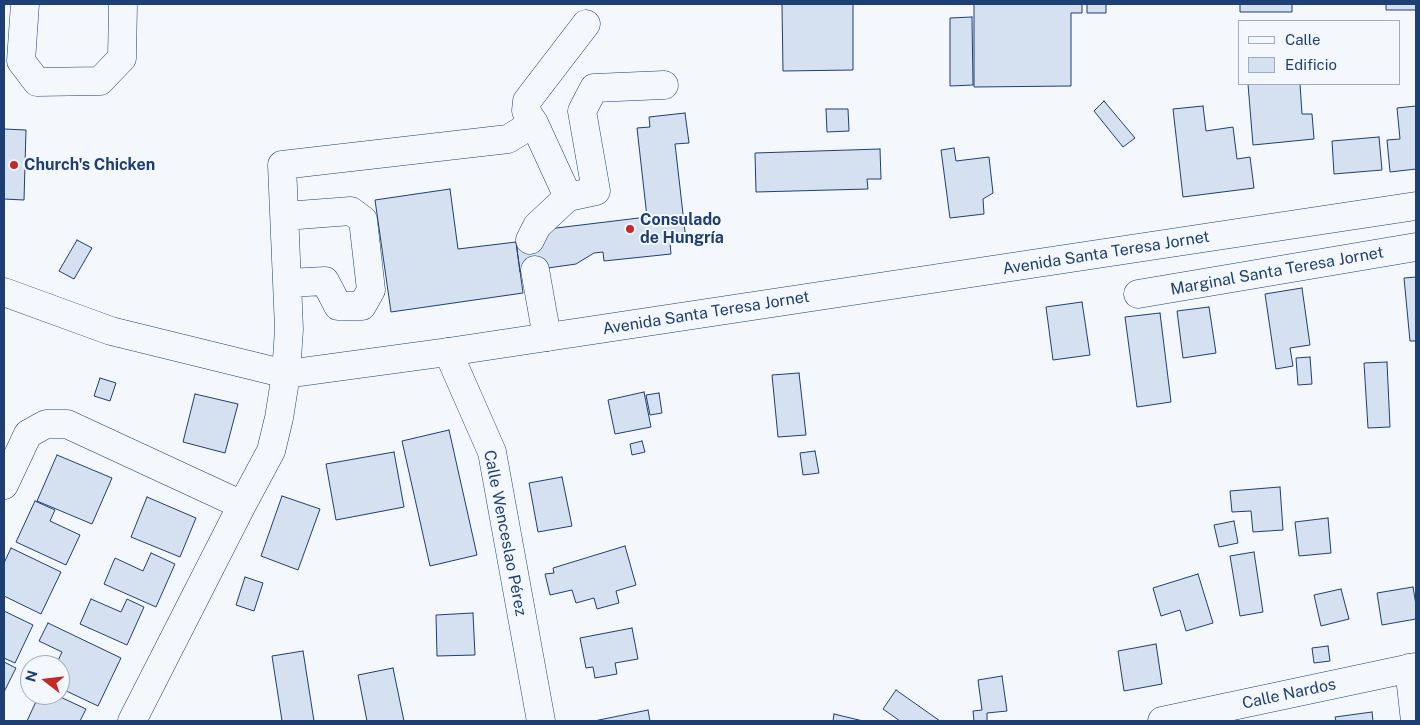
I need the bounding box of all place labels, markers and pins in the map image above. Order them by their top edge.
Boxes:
place label: Church's Chicken [24,155,155,175]
marker: Church's Chicken [8,159,20,171]
place label: Consulado de Hungría [640,210,724,248]
marker: Consulado de Hungría [624,223,636,235]

